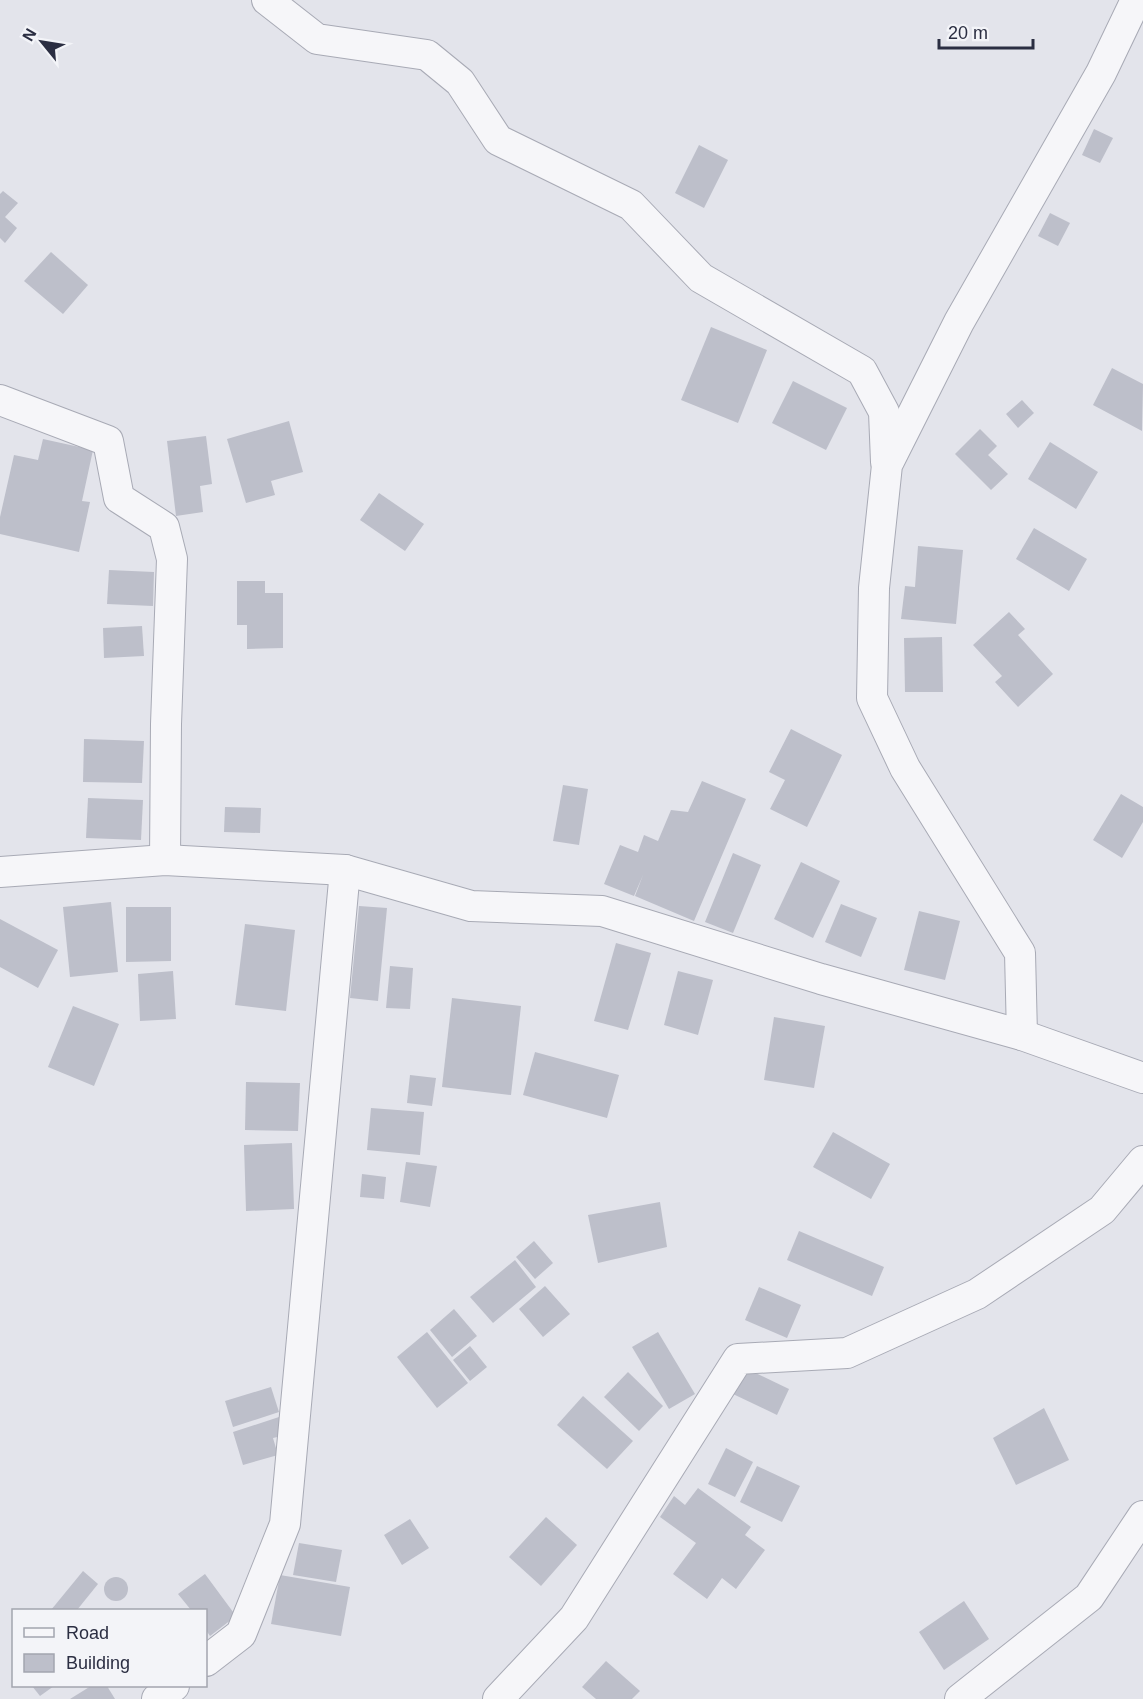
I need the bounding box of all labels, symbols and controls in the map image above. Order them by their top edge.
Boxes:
north arrow [12,12,72,72]
scale bar [939,12,1034,50]
text: 20 m [948,23,988,43]
text: N [19,25,40,44]
legend [12,1609,207,1687]
text: Road [66,1623,109,1643]
text: Building [66,1653,130,1673]

